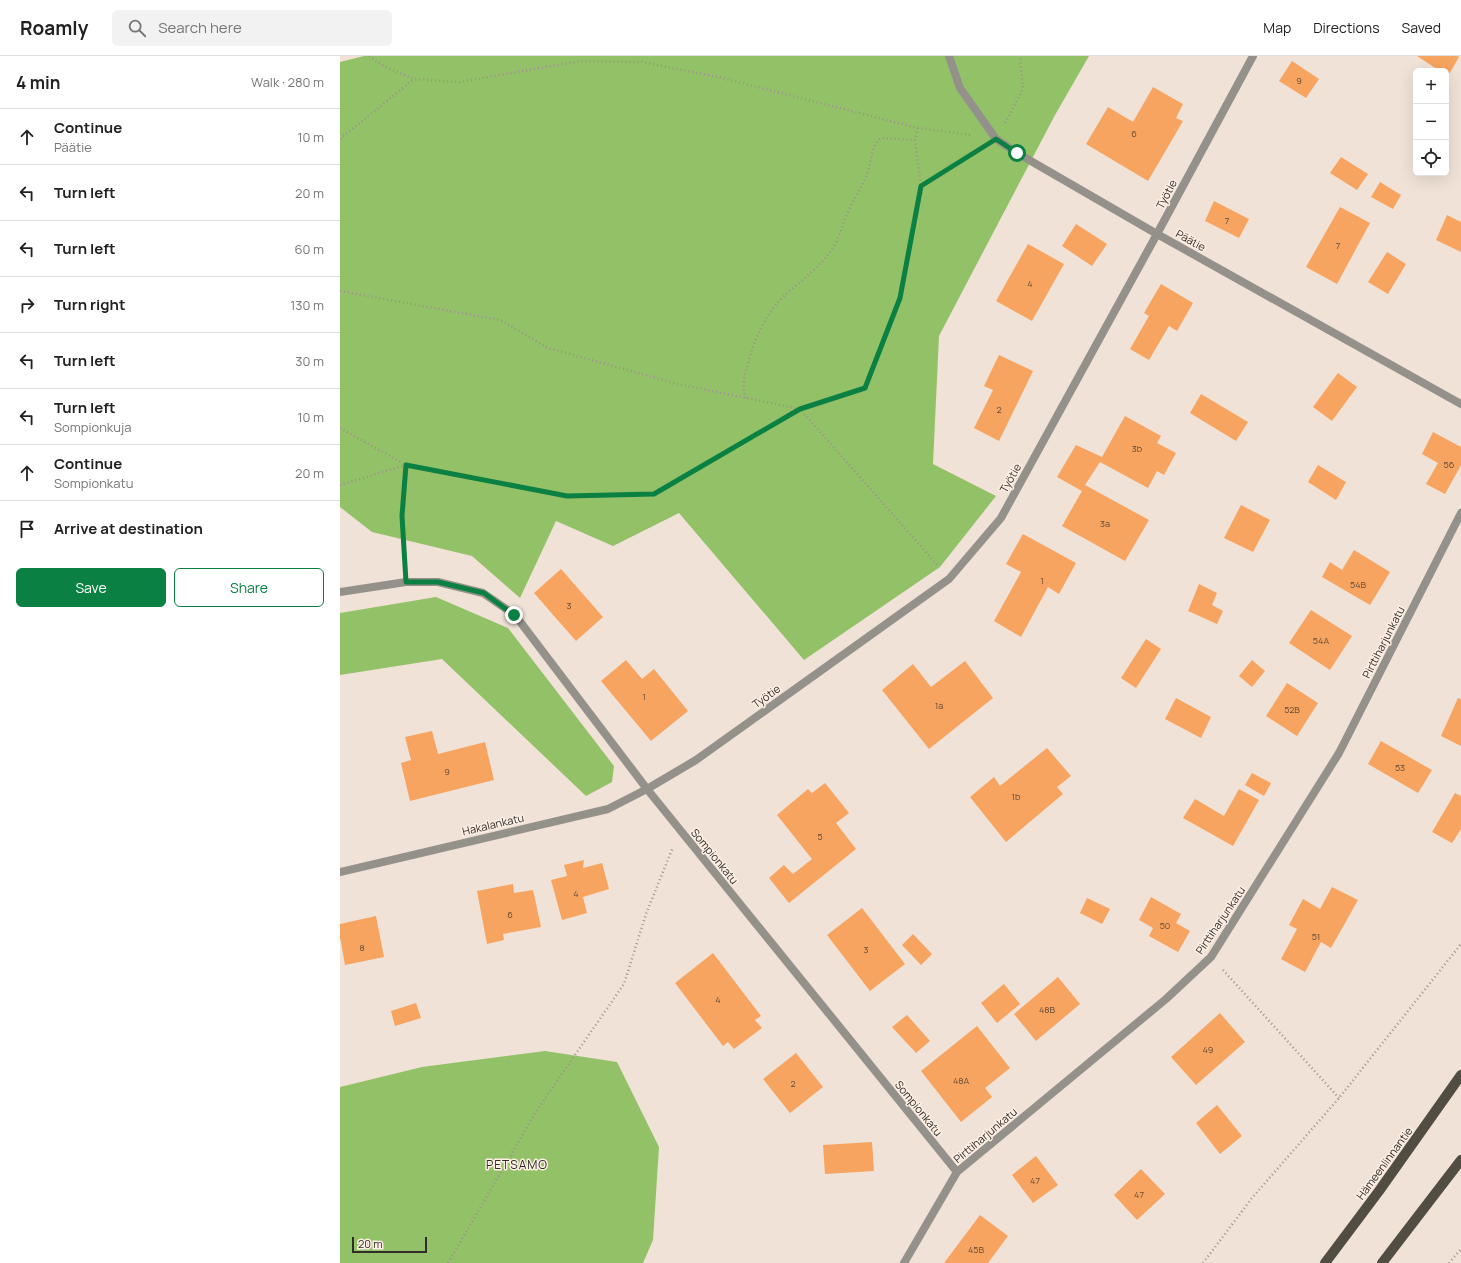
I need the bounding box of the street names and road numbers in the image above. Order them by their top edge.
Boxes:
street label: Työtie [1152,176,1180,211]
street label: Päätie [1173,226,1209,255]
street label: Työtie [996,460,1024,495]
street label: Pirttiharjunkatu [1358,603,1408,681]
street label: Työtie [749,680,784,711]
street label: Hakalankatu [461,810,525,838]
street label: Sompionkatu [688,825,742,887]
street label: Pirttiharjunkatu [1192,883,1248,957]
street label: Sompionkatu [892,1077,946,1139]
street label: Pirttiharjunkatu [950,1104,1020,1166]
street label: Hämeenlinnantie [1353,1123,1416,1202]

